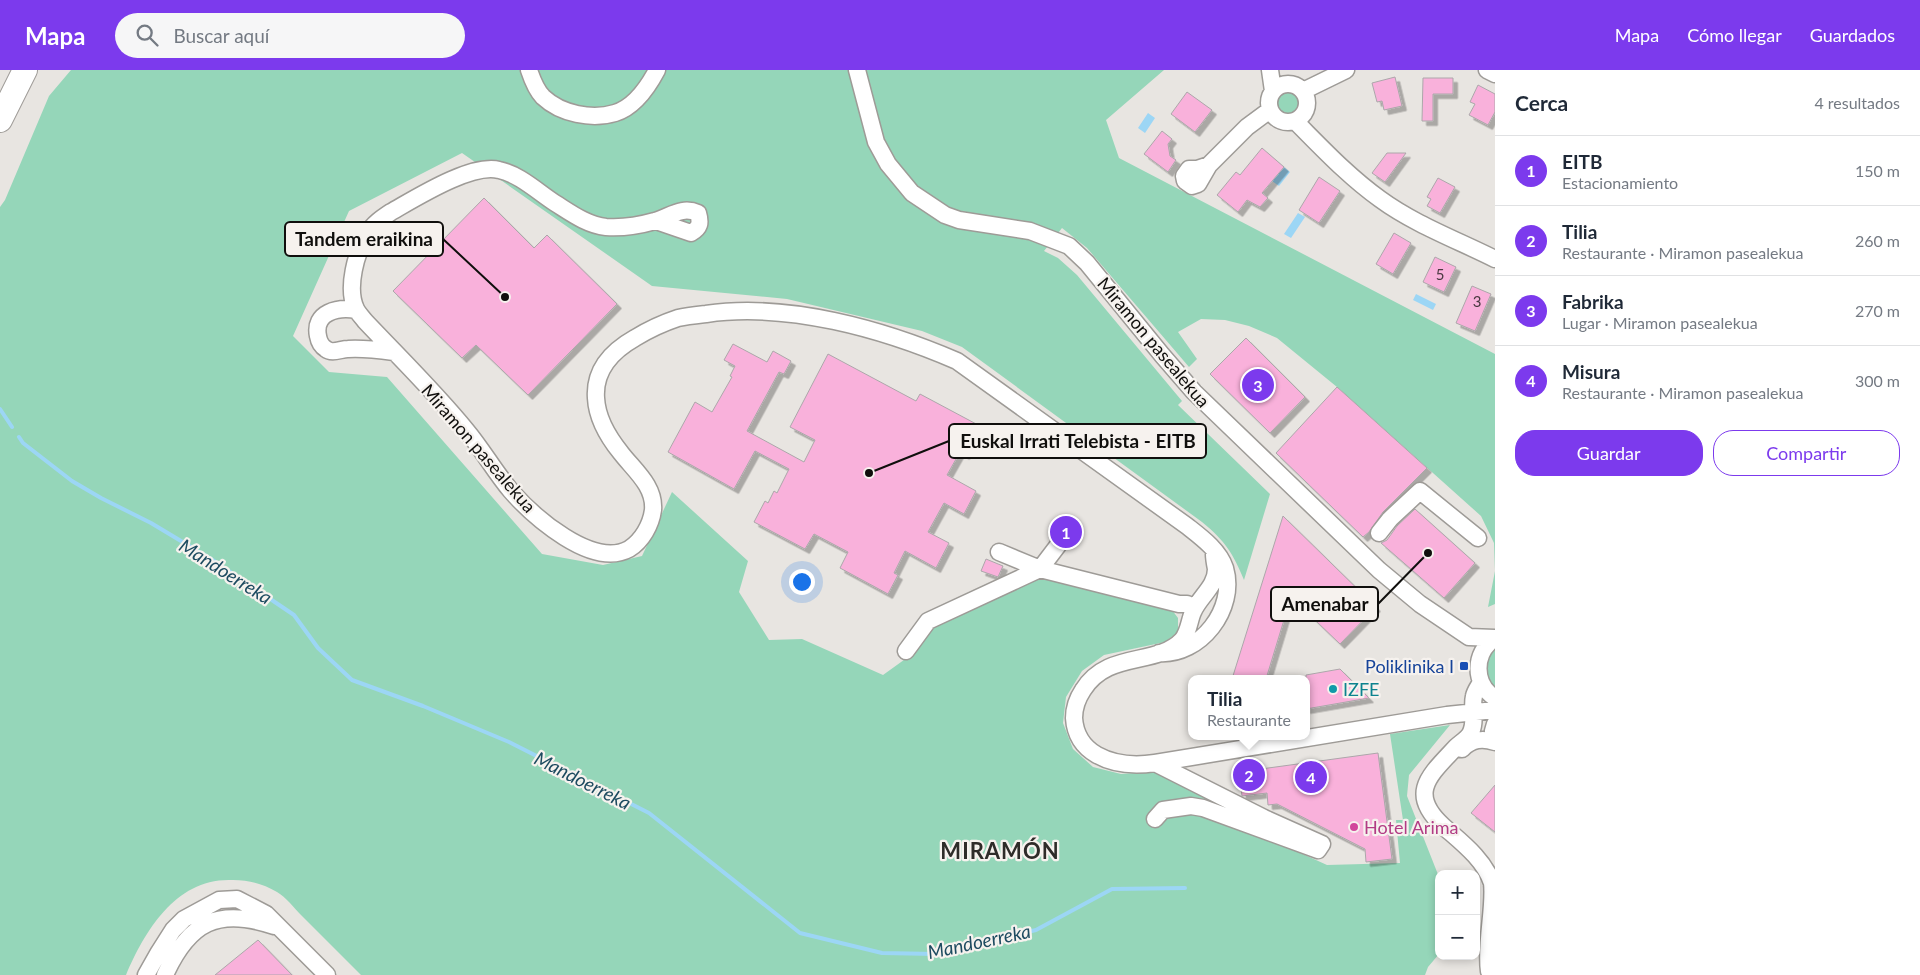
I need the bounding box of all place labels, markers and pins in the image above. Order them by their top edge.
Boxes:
callout: Tandem eraikina [285,222,443,256]
pin: 3 [1242,366,1274,404]
callout: Euskal Irrati Telebista - EITB [949,424,1206,458]
pin: 1 [1050,513,1082,551]
callout: Amenabar [1271,587,1378,621]
place label: Poliklinika I [1365,655,1454,677]
marker: Poliklinika I [1458,660,1470,672]
place label: IZFE [1343,678,1379,700]
marker: IZFE [1327,683,1339,695]
pin: 2 [1233,756,1265,794]
pin: 4 [1295,758,1327,796]
place label: Hotel Arima [1364,816,1458,838]
marker: Hotel Arima [1348,821,1360,833]

